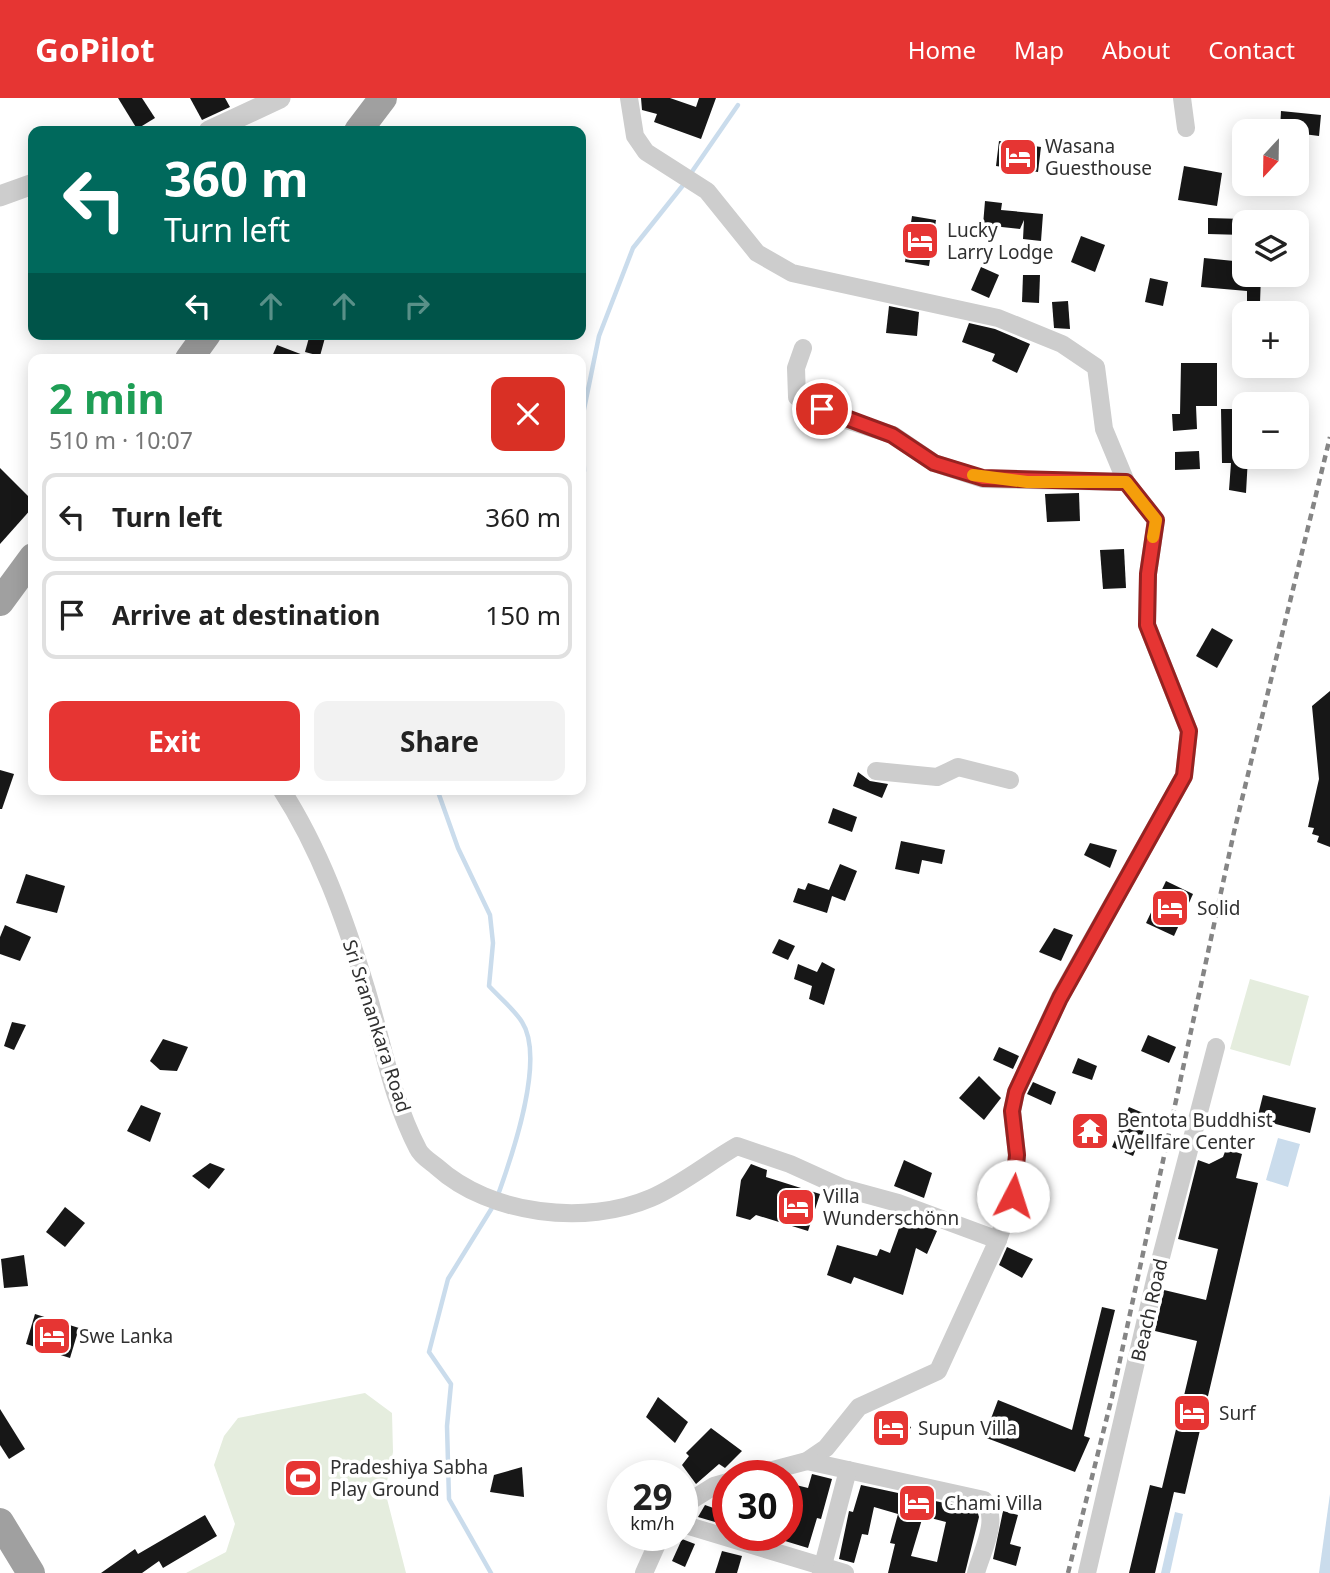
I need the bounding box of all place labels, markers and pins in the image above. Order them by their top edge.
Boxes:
place label: Wasana Guesthouse [1045,133,1152,181]
hotel icon: Wasana Guesthouse [997,136,1039,178]
place label: Lucky Larry Lodge [947,217,1053,265]
hotel icon: Lucky Larry Lodge [899,220,941,262]
pin [792,379,852,439]
hotel icon: Solid [1149,887,1191,929]
place label: Solid [1197,895,1240,921]
place label: Bentota Buddhist Wellfare Center [1117,1107,1273,1155]
temple icon: Bentota Buddhist Wellfare Center [1069,1110,1111,1152]
place label: Villa Wunderschönn [823,1183,959,1231]
hotel icon: Villa Wunderschönn [775,1186,817,1228]
hotel icon: Swe Lanka [31,1315,73,1357]
place label: Swe Lanka [79,1323,173,1349]
hotel icon: Surf [1171,1392,1213,1434]
place label: Surf [1219,1400,1257,1426]
hotel icon: Supun Villa [870,1407,912,1449]
place label: Supun Villa [918,1415,1017,1441]
place label: Pradeshiya Sabha Play Ground [330,1454,488,1502]
sports icon: Pradeshiya Sabha Play Ground [282,1457,324,1499]
hotel icon: Chami Villa [896,1482,938,1524]
place label: Chami Villa [944,1490,1043,1516]

